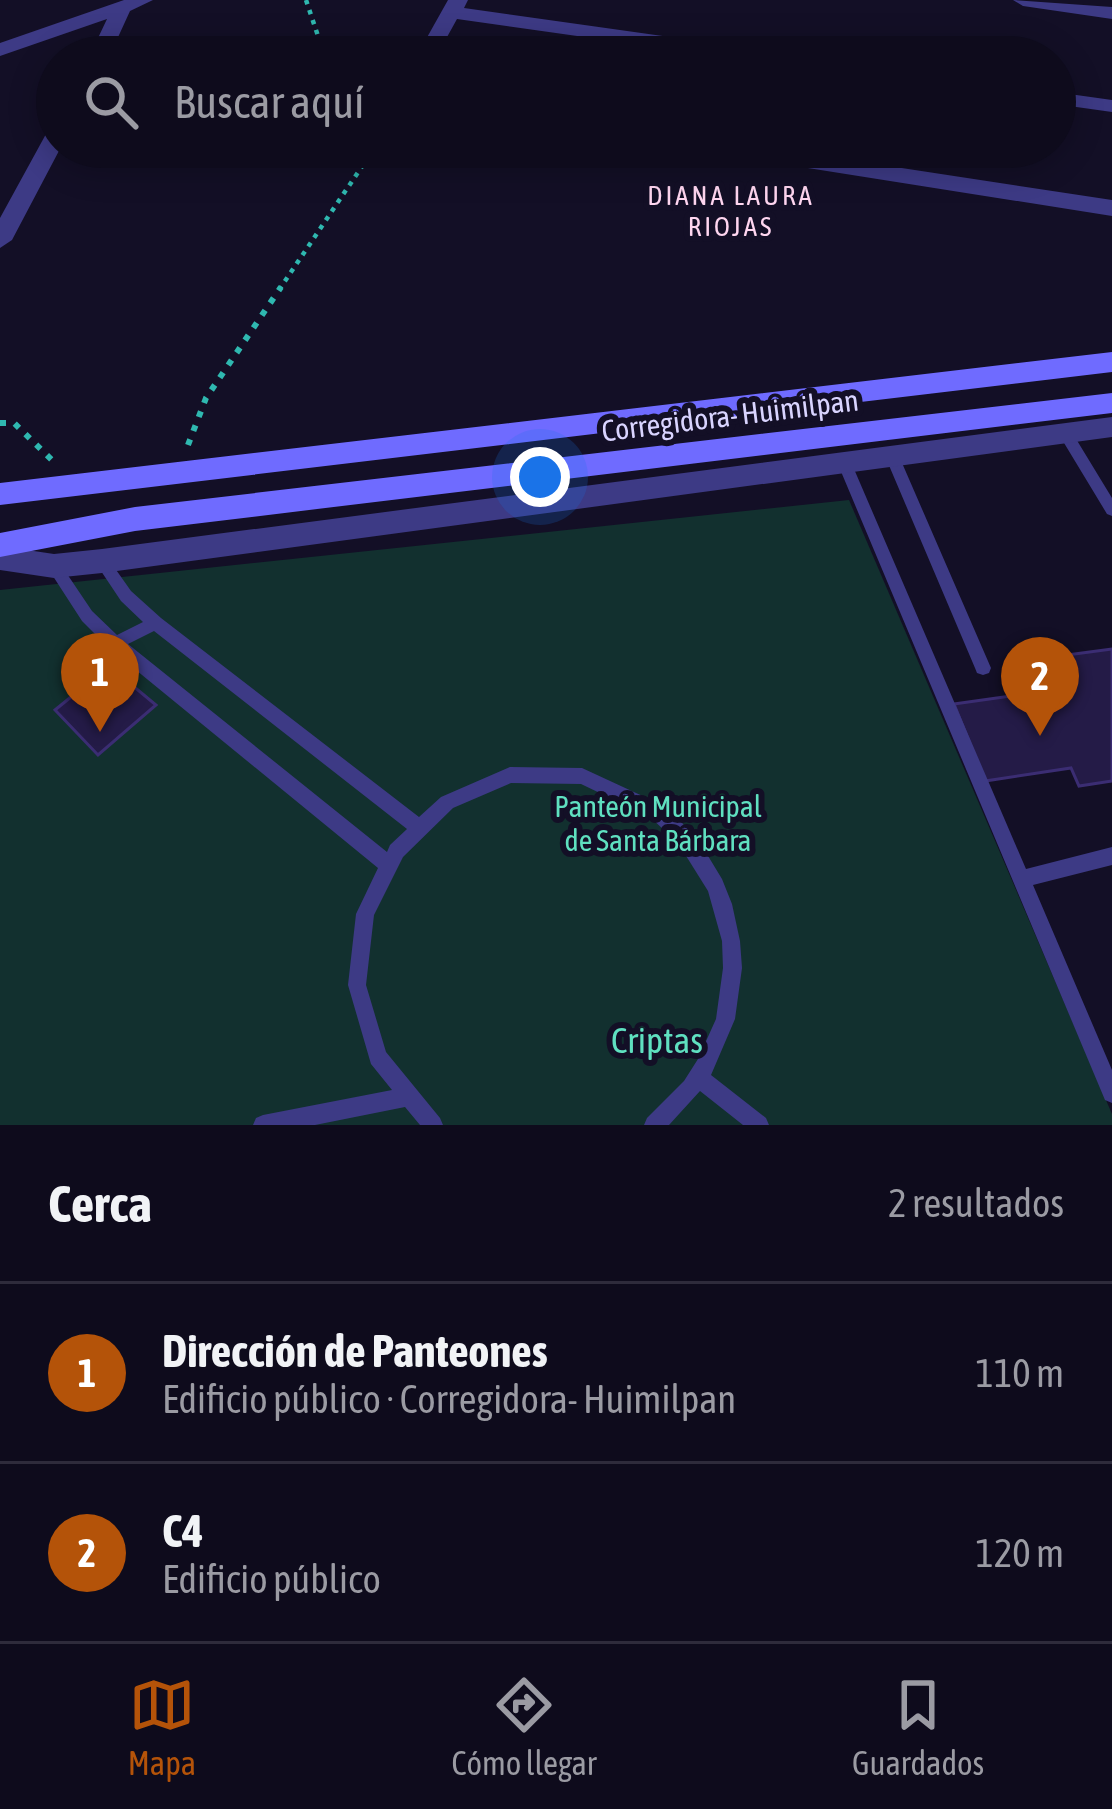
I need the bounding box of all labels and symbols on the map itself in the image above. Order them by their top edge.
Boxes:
district label: DIANA LAURA RIOJAS [647,180,815,242]
street label: Corregidora- Huimilpan [599,382,861,448]
your location [510,447,570,507]
pin: 1 [61,633,139,732]
pin: 2 [1001,637,1079,736]
park label: Panteón Municipal de Santa Bárbara [554,789,762,857]
park label: Criptas [611,1019,703,1061]

